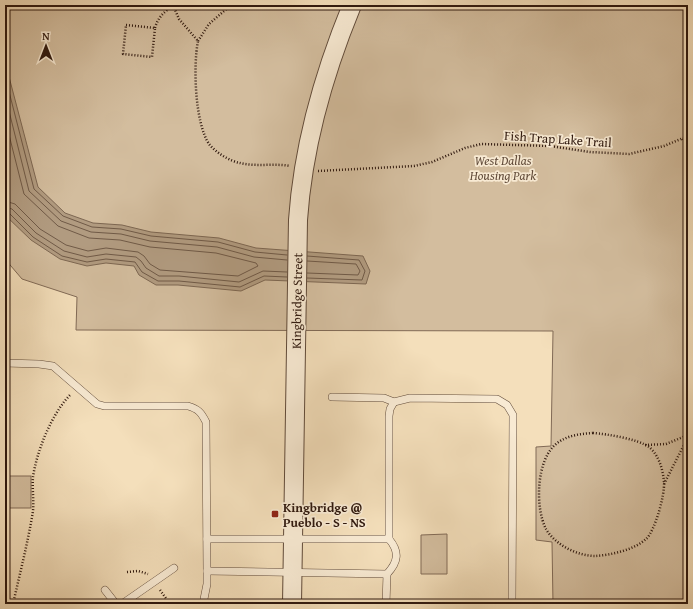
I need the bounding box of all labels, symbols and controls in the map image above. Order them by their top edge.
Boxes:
north arrow [26,26,66,66]
text: N [42,28,50,44]
street label: Fish Trap Lake Trail [504,126,613,152]
park label: West Dallas Housing Park [469,151,536,185]
street label: Kingbridge Street [287,252,307,349]
place label: Kingbridge @ Pueblo - S - NS [283,498,366,532]
marker: Kingbridge @ Pueblo - S - NS [270,509,280,519]

